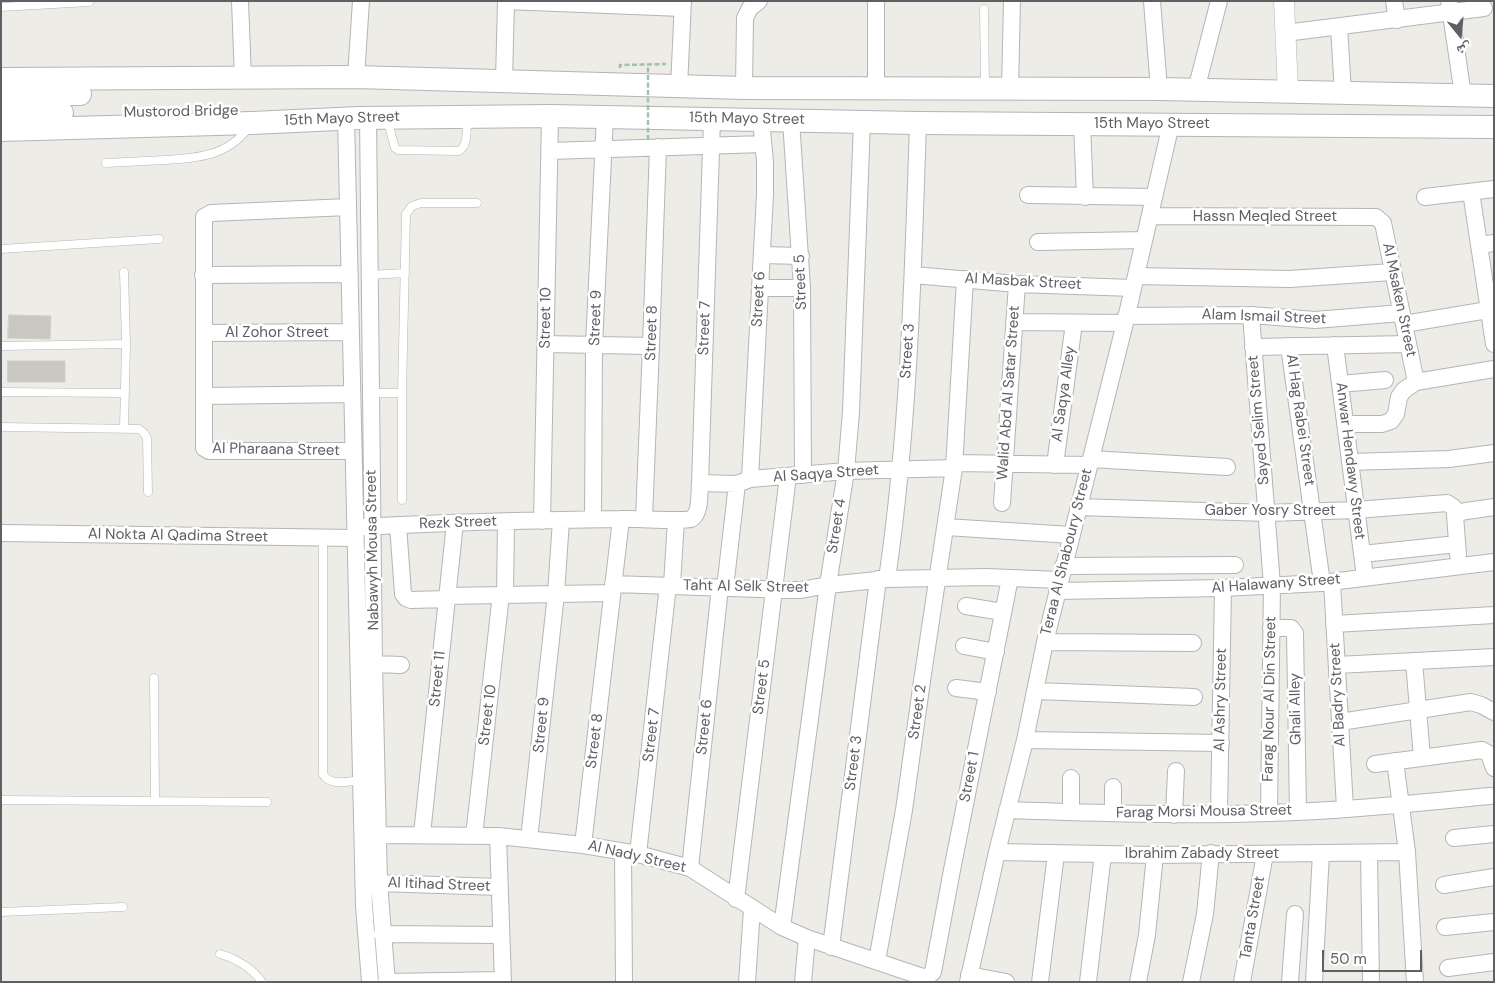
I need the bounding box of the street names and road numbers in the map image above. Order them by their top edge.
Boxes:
street label: Mustorod Bridge [123,102,239,122]
street label: 15th Mayo Street [284,108,400,130]
street label: 15th Mayo Street [689,109,805,129]
street label: 15th Mayo Street [1094,115,1210,133]
street label: Hassn Meqled Street [1193,208,1337,226]
street label: Al Msaken Street [1378,241,1420,359]
street label: Street 5 [791,254,811,310]
street label: Al Masbak Street [964,270,1082,294]
street label: Street 6 [749,271,769,327]
street label: Street 10 [536,287,556,349]
street label: Street 9 [586,290,606,346]
street label: Street 7 [695,300,715,356]
street label: Street 8 [642,305,662,361]
street label: Walid Abd Al Satar Street [994,305,1024,481]
street label: Alam Ismail Street [1201,306,1327,328]
street label: Street 3 [897,323,919,379]
street label: Al Zohor Street [225,324,329,342]
street label: Al Saqya Alley [1048,345,1080,443]
street label: Al Hag Rabei Street [1282,353,1318,487]
street label: Sayed Selim Street [1244,354,1274,486]
street label: Anwar Hendawy Street [1331,381,1369,541]
street label: Al Pharaana Street [212,440,340,460]
street label: Al Saqya Street [772,461,880,487]
street label: Teraa Al Shaboury Street [1038,467,1096,637]
street label: Nabawyh Mousa Street [363,470,383,630]
street label: Street 4 [824,497,850,555]
street label: Gaber Yosry Street [1204,502,1336,520]
street label: Rezk Street [419,513,497,533]
street label: Al Nokta Al Qadima Street [88,525,268,547]
street label: Al Halawany Street [1211,571,1341,597]
street label: Taht Al Selk Street [683,577,809,597]
street label: Farag Nour Al Din Street [1260,616,1280,782]
street label: Al Badry Street [1326,642,1350,748]
street label: Al Ashry Street [1211,648,1231,752]
street label: Street 11 [426,650,450,708]
street label: Street 5 [750,658,774,716]
street label: Ghali Alley [1286,673,1306,745]
street label: Street 10 [475,683,501,747]
street label: Street 2 [905,683,931,741]
street label: Street 9 [530,696,554,754]
street label: Street 6 [693,698,717,756]
street label: Street 7 [640,707,664,763]
street label: Street 8 [583,712,607,770]
street label: Street 3 [842,734,866,792]
street label: Street 1 [956,750,984,804]
street label: Farag Morsi Mousa Street [1116,801,1292,823]
street label: Al Nady Street [586,837,688,877]
street label: Ibrahim Zabady Street [1125,845,1279,863]
street label: Al Itihad Street [387,874,491,896]
street label: Tanta Street [1237,875,1269,961]

